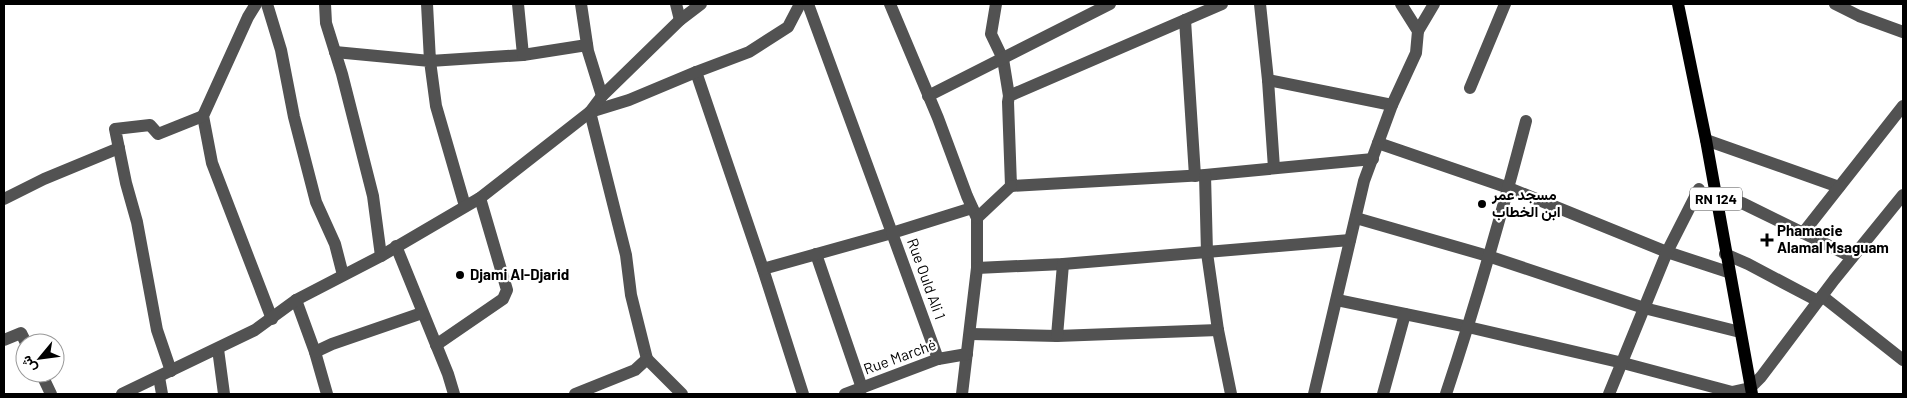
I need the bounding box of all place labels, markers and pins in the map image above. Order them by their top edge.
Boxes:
place label: مسجد عمر ابن الخطاب [1491,185,1561,221]
marker: مسجد عمر ابن الخطاب [1476,198,1488,210]
place label: Phamacie Alamal Msaguam [1777,221,1889,256]
marker: Phamacie Alamal Msaguam [1761,234,1773,246]
place label: Djami Al-Djarid [470,265,569,283]
marker: Djami Al-Djarid [454,269,466,281]

